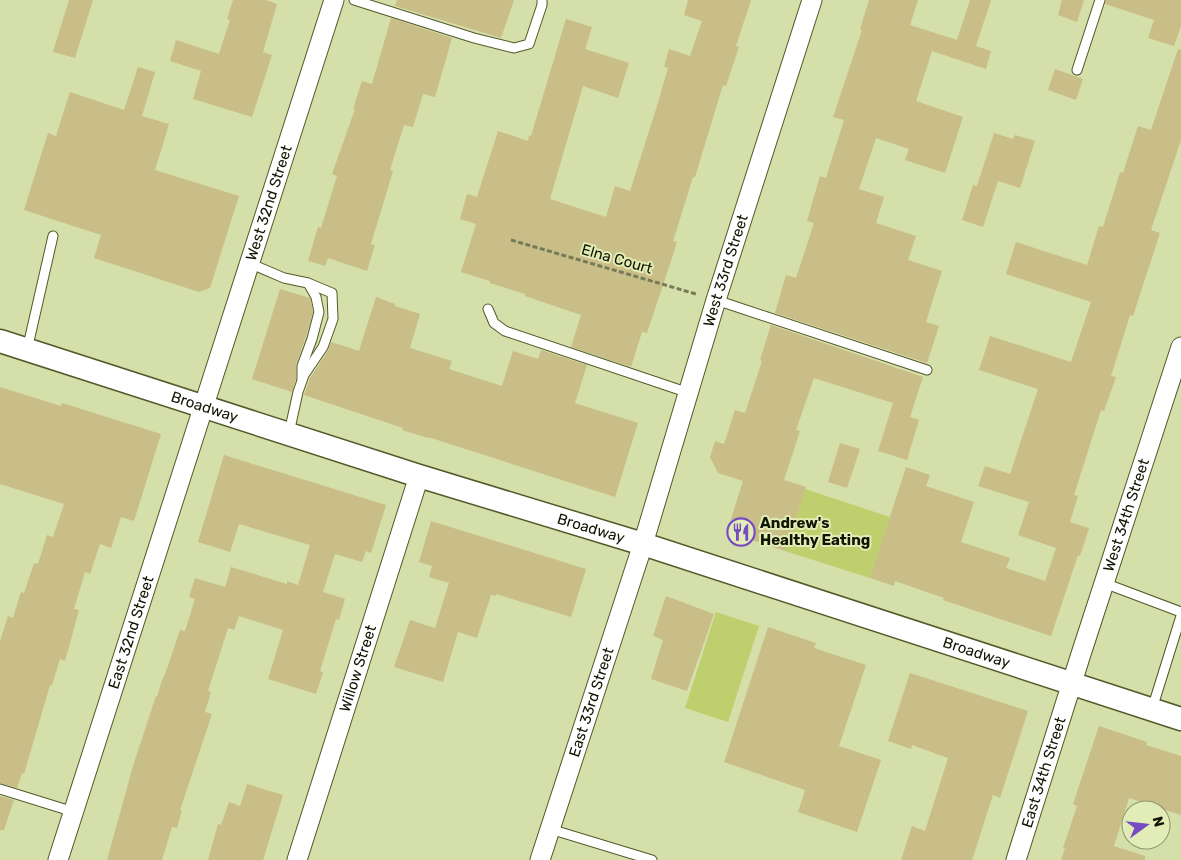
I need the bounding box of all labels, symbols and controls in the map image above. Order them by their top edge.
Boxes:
street label: West 32nd Street [242,143,296,263]
street label: West 33rd Street [699,212,752,329]
street label: Elna Court [579,240,655,278]
street label: Broadway [169,388,241,426]
street label: West 34th Street [1099,456,1153,574]
street label: Broadway [555,509,627,547]
place label: Andrew's Healthy Eating [760,514,870,549]
restaurant icon: Andrew's Healthy Eating [726,517,756,547]
street label: East 32nd Street [105,574,158,691]
street label: Willow Street [336,623,380,714]
street label: Broadway [941,633,1012,672]
street label: East 33rd Street [565,645,618,759]
street label: East 34th Street [1018,715,1070,830]
north arrow [1121,800,1171,850]
text: N [1149,815,1168,829]

